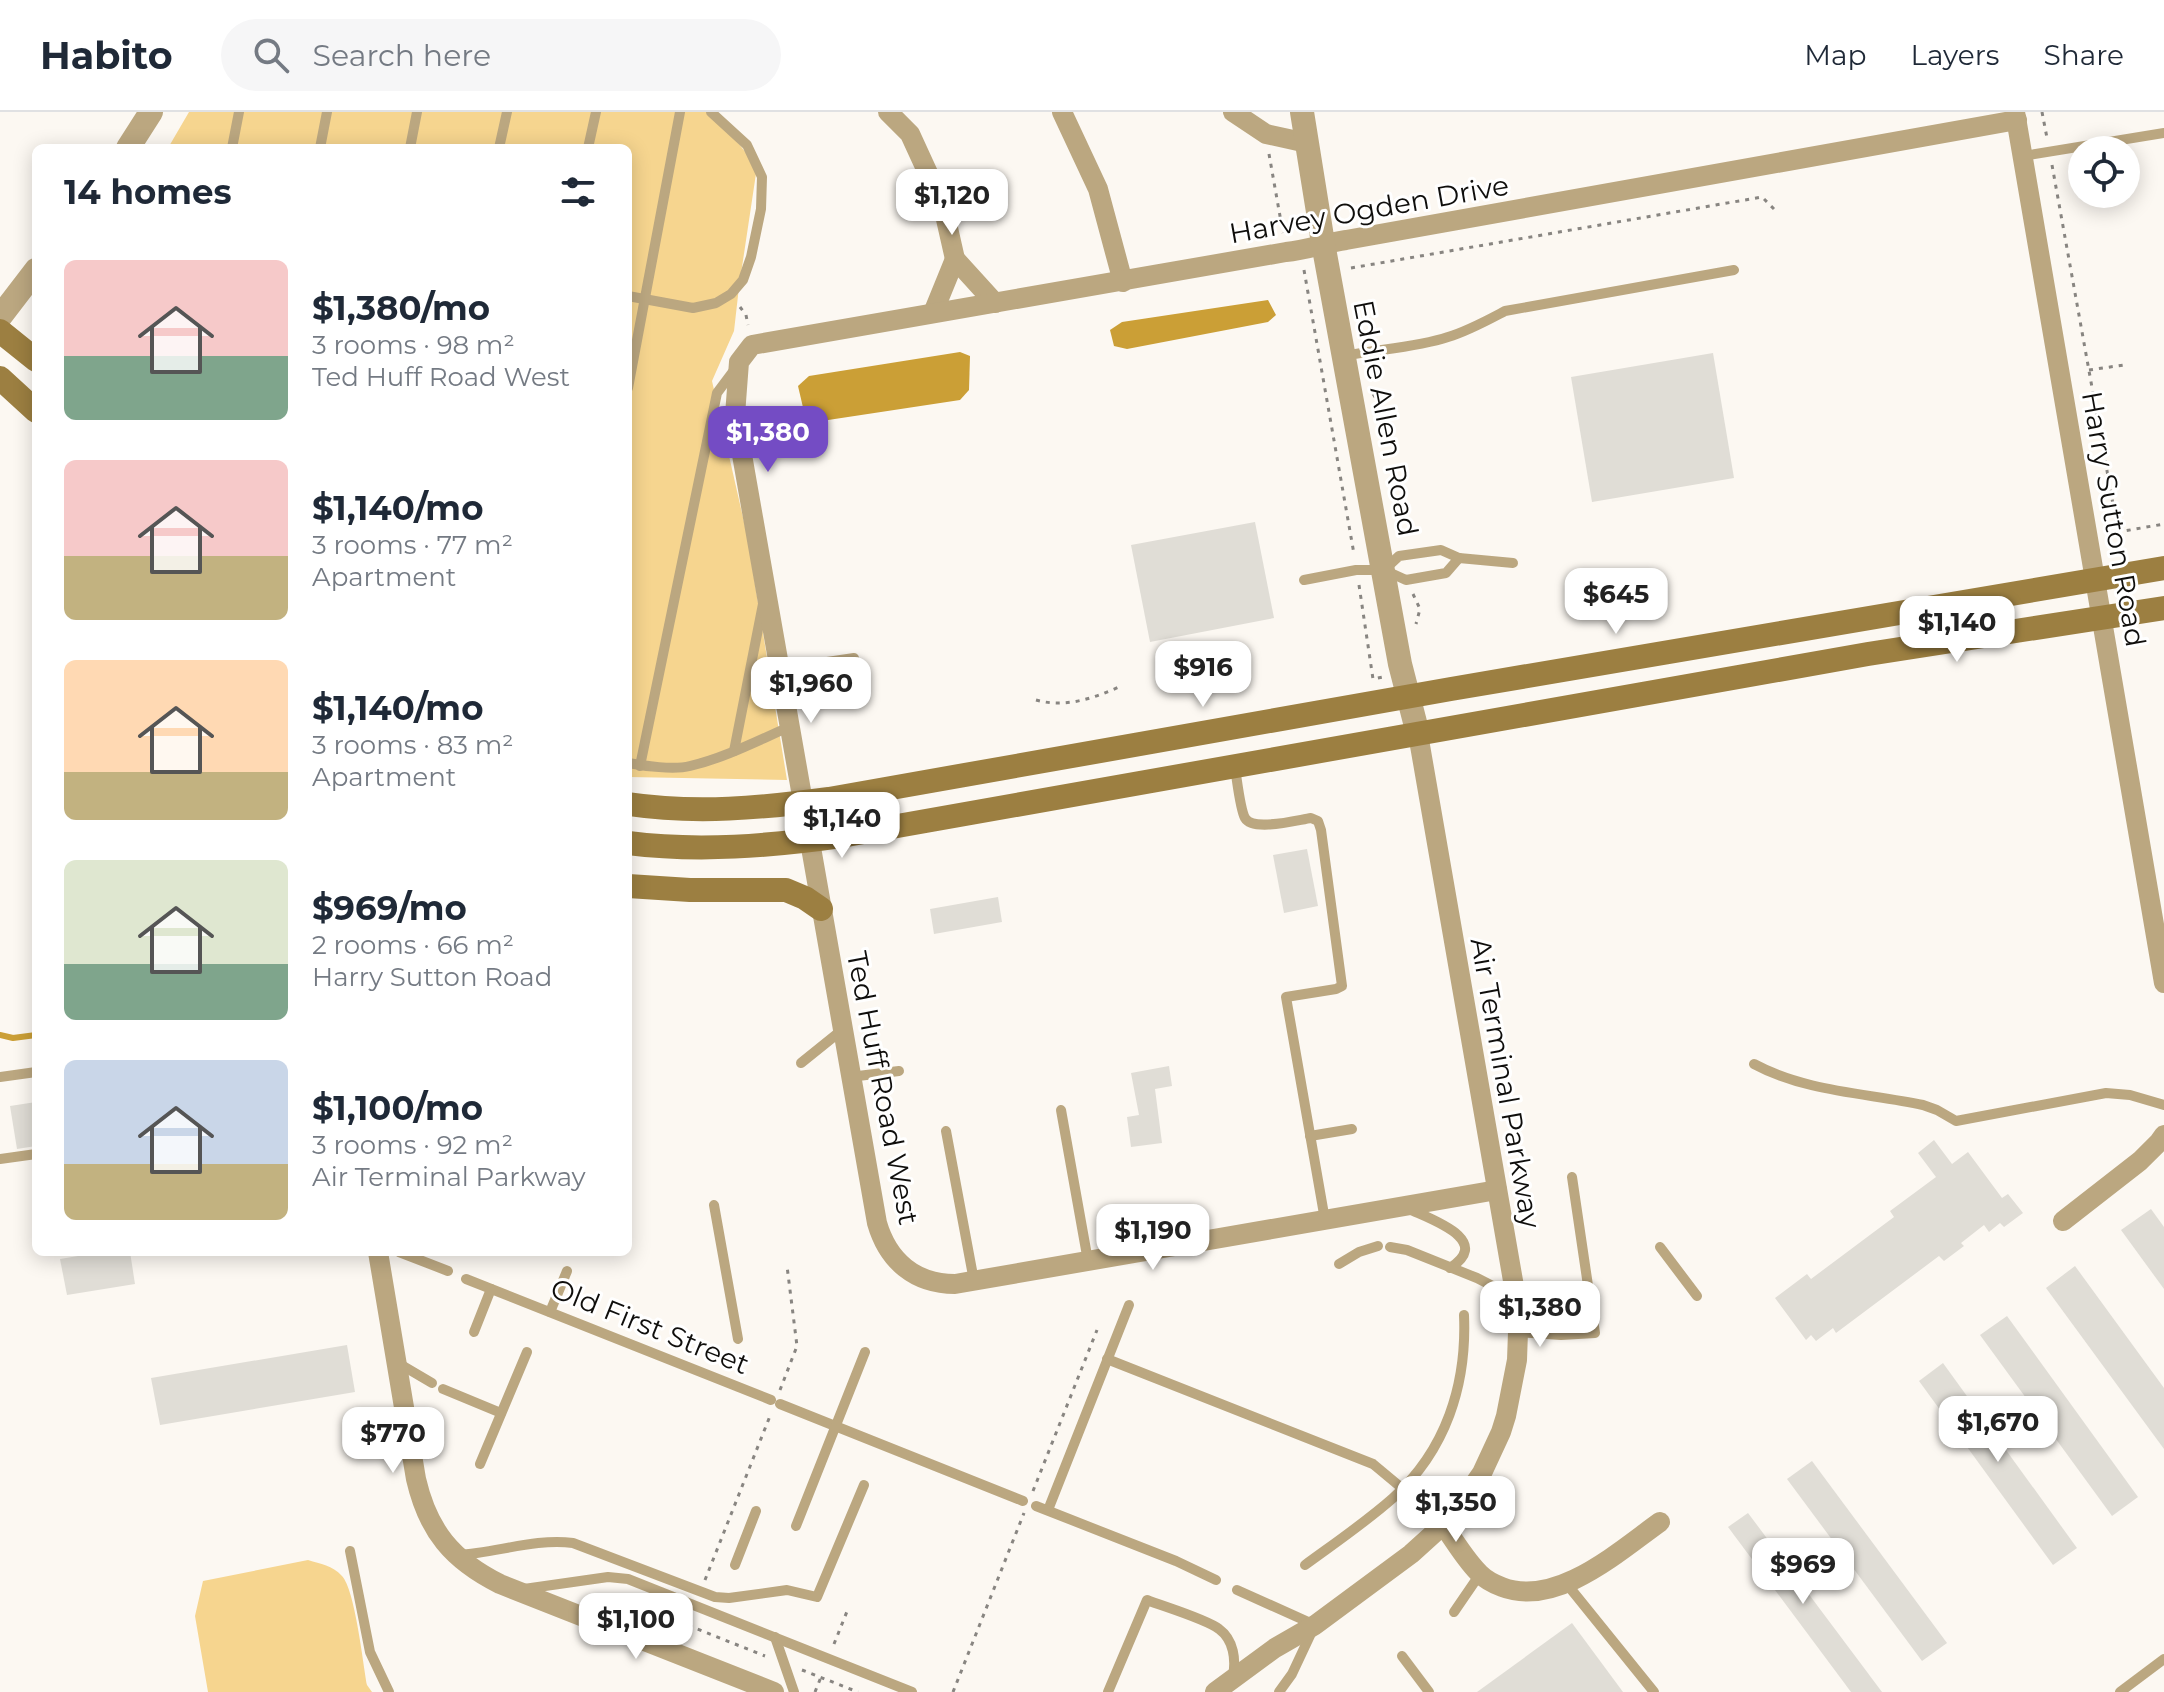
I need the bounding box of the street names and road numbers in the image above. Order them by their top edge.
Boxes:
street label: Harvey Ogden Drive [1227,168,1511,250]
street label: Eddie Allen Road [1346,297,1426,539]
street label: Harry Sutton Road [2075,389,2153,649]
street label: Air Terminal Parkway [1464,935,1548,1232]
street label: Ted Huff Road West [840,948,926,1228]
street label: Old First Street [546,1271,754,1381]

